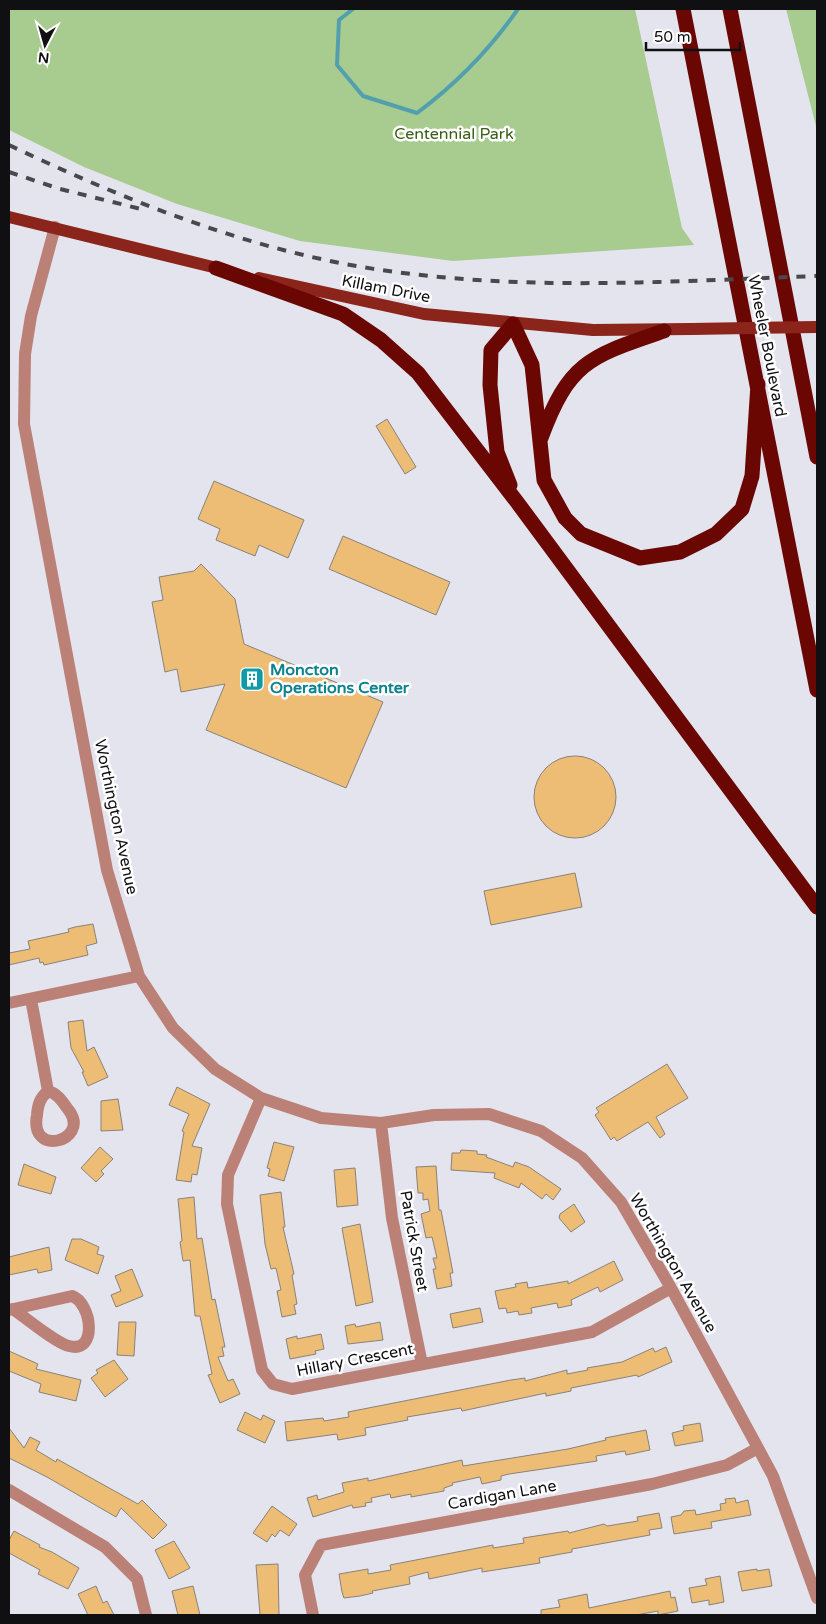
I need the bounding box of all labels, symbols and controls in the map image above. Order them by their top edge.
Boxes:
north arrow [20,20,70,70]
scale bar [646,20,740,52]
text: 50 m [654,28,691,46]
text: N [37,48,50,66]
park label: Centennial Park [394,124,514,144]
street label: Killam Drive [340,271,432,307]
street label: Wheeler Boulevard [743,273,791,419]
place label: Moncton Operations Center [270,660,410,698]
building icon: Moncton Operations Center [239,666,265,692]
street label: Worthington Avenue [90,738,142,896]
street label: Patrick Street [395,1189,433,1293]
street label: Worthington Avenue [625,1190,721,1336]
street label: Hillary Crescent [295,1339,415,1381]
street label: Cardigan Lane [446,1476,558,1514]

